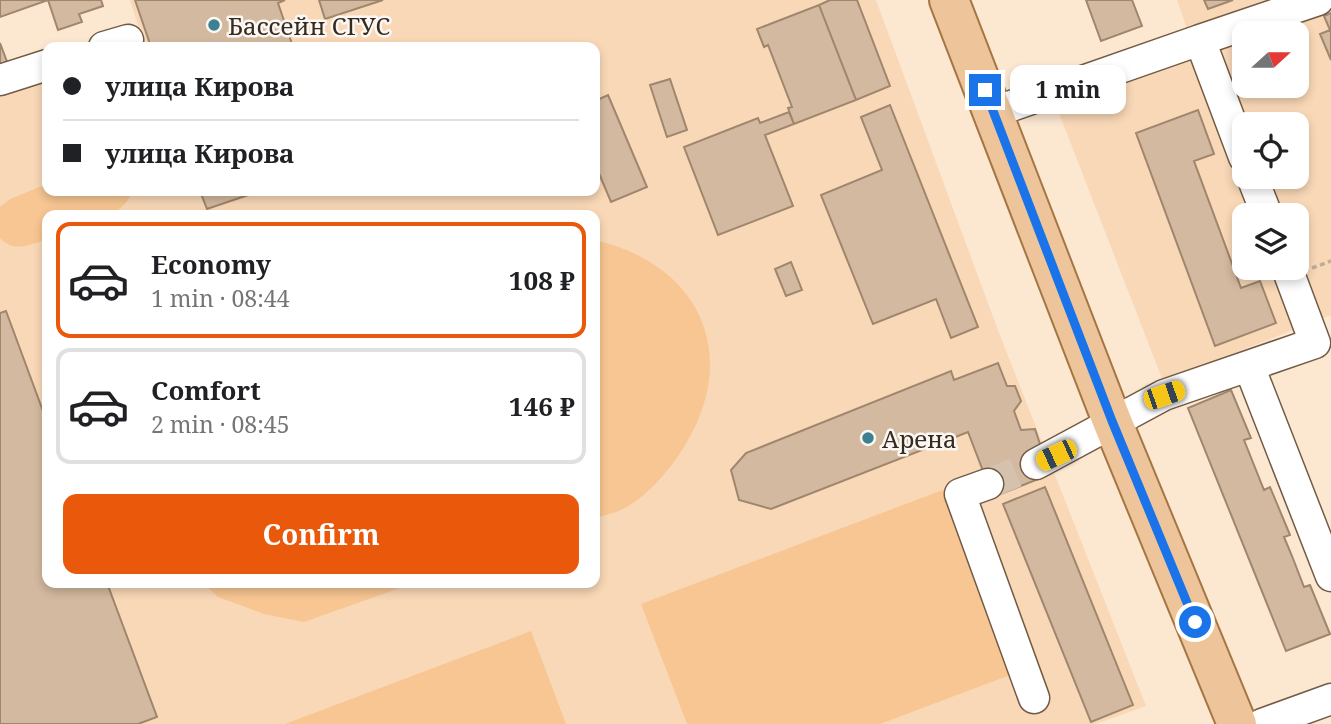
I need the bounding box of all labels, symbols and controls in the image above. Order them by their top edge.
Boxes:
place label: Бассейн СГУС [228,9,390,42]
marker: Бассейн СГУС [206,17,222,33]
north arrow [1232,21,1309,98]
map controls [1232,21,1309,280]
callout: 1 min [1010,66,1125,114]
text: улица Кирова [105,68,295,104]
text: 1 min [1035,73,1101,105]
route end [969,74,1001,106]
button: locate [1232,112,1309,189]
text: улица Кирова [105,135,295,171]
button: layers [1232,203,1309,280]
text: Economy [151,246,271,282]
icon: car [67,249,130,312]
text: 108 ₽ [509,262,575,298]
text: 1 min · 08:44 [151,282,289,314]
text: Comfort [151,372,261,408]
icon: car [67,375,130,438]
car [1141,378,1188,412]
text: 146 ₽ [509,388,575,424]
text: 2 min · 08:45 [151,408,289,440]
place label: Арена [882,422,957,455]
marker: Арена [860,430,876,446]
car [1033,437,1080,473]
button: Confirm [63,494,579,574]
route start [1179,606,1211,638]

